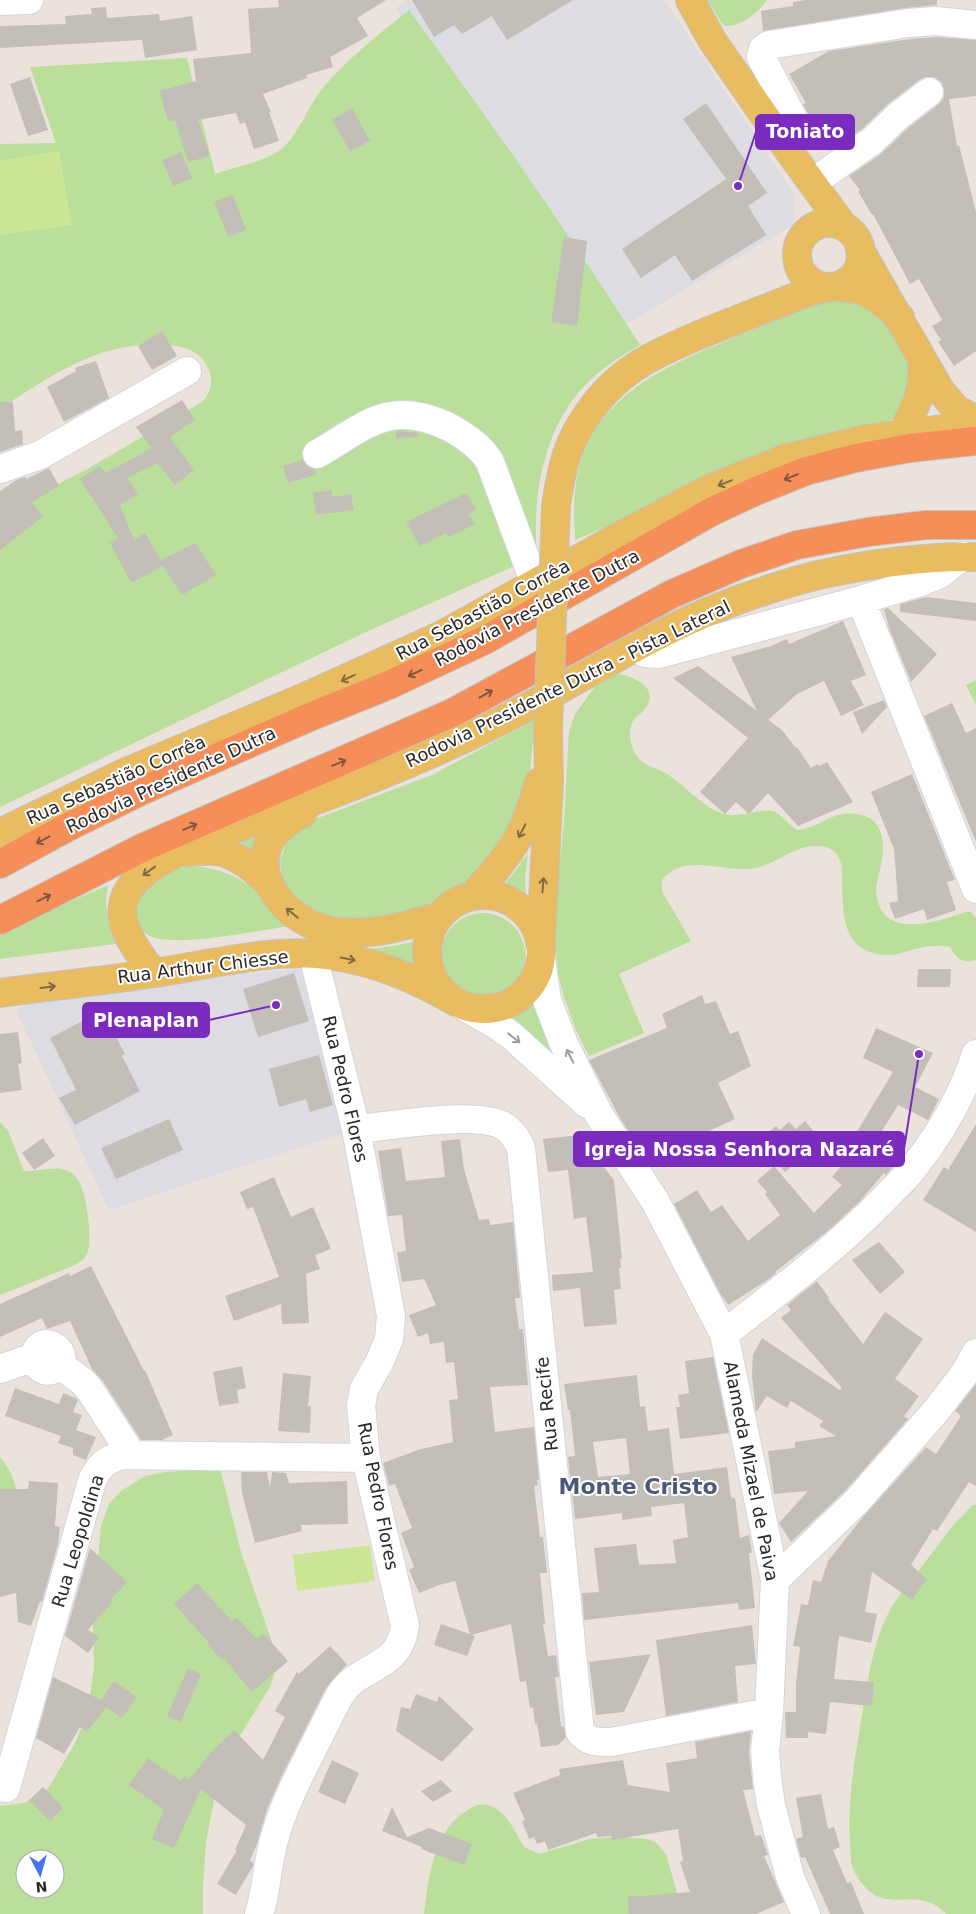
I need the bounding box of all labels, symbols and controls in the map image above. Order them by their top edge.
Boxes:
callout: Toniato [756,115,854,149]
text: Toniato [766,120,844,142]
one-way arrow [784,473,800,482]
one-way arrow [718,478,733,488]
street label: Rodovia Presidente Dutra [431,545,643,671]
street label: Rua Sebastião Corrêa [392,555,573,664]
street label: Rodovia Presidente Dutra - Pista Lateral [402,596,733,772]
one-way arrow [408,669,423,678]
one-way arrow [341,673,356,683]
one-way arrow [478,689,493,698]
street label: Rodovia Presidente Dutra [63,722,279,837]
street label: Rua Sebastião Corrêa [23,731,209,829]
one-way arrow [331,757,346,767]
one-way arrow [182,822,197,832]
one-way arrow [517,823,526,838]
one-way arrow [36,835,51,845]
one-way arrow [143,866,156,877]
one-way arrow [539,878,548,894]
one-way arrow [36,893,51,903]
one-way arrow [286,907,299,918]
street label: Rua Arthur Chiesse [116,946,290,987]
one-way arrow [340,955,356,964]
one-way arrow [40,981,56,991]
callout: Plenaplan [83,1003,209,1037]
text: Plenaplan [93,1009,199,1031]
street label: Rua Pedro Flores [318,1013,373,1164]
one-way arrow [507,1032,520,1043]
one-way arrow [565,1049,574,1064]
callout: Igreja Nossa Senhora Nazaré [574,1132,904,1166]
text: Igreja Nossa Senhora Nazaré [584,1138,894,1160]
street label: Rua Recife [531,1356,562,1452]
street label: Alameda Mizael de Paiva [720,1359,783,1583]
street label: Rua Pedro Flores [354,1420,403,1572]
street label: Rua Leopoldina [47,1472,108,1610]
district label: Monte Cristo [558,1474,718,1499]
north arrow [15,1849,65,1899]
text: N [35,1878,48,1895]

